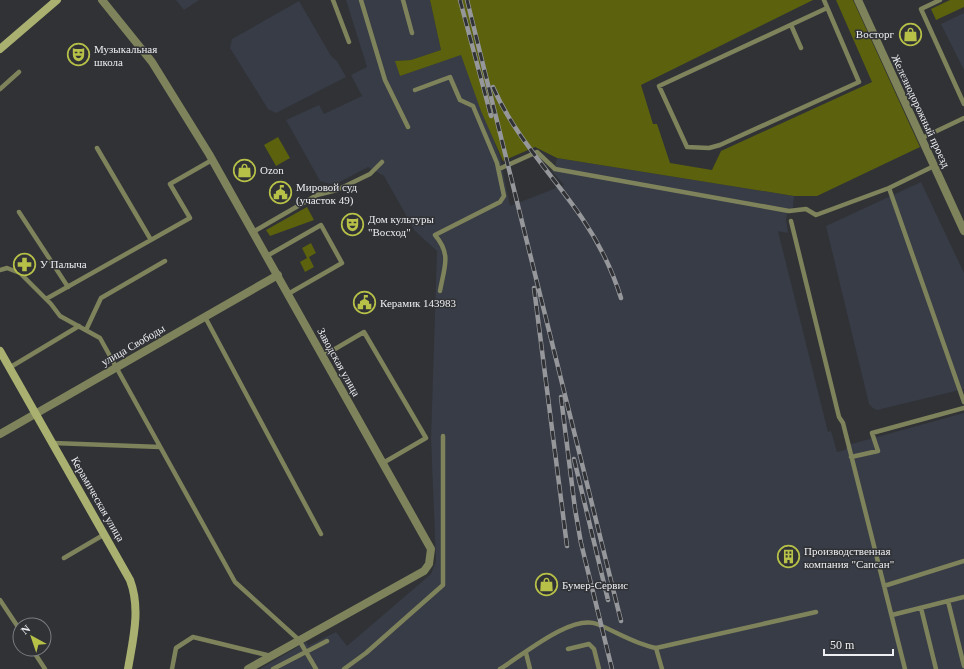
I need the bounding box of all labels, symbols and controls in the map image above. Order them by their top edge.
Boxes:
shop icon: Восторг [897,21,923,47]
place label: Восторг [856,28,894,40]
theatre icon: Музыкальная школа [66,42,92,68]
place label: Музыкальная школа [94,43,157,68]
street label: Железнодорожный проезд [890,53,953,170]
shop icon: Ozon [231,157,257,183]
place label: Ozon [260,164,284,176]
public building icon: Мировой суд (участок 49) [268,180,294,206]
place label: Мировой суд (участок 49) [296,181,357,207]
theatre icon: Дом культуры "Восход" [340,212,366,238]
place label: Дом культуры "Восход" [368,213,434,238]
pharmacy icon: У Палыча [12,251,38,277]
place label: У Палыча [40,258,87,270]
public building icon: Керамик 143983 [351,290,377,316]
place label: Керамик 143983 [380,297,457,309]
street label: улица Свободы [99,322,168,368]
street label: Заводская улица [315,326,363,398]
street label: Керамическая улица [69,455,127,544]
building icon: Производственная компания "Сапсан" [775,544,801,570]
place label: Производственная компания "Сапсан" [804,545,894,570]
shop icon: Бумер-Сервис [534,572,560,598]
place label: Бумер-Сервис [562,579,628,591]
north arrow [12,617,52,657]
text: N [19,622,33,636]
scale bar [824,631,893,657]
text: 50 m [830,638,855,652]

